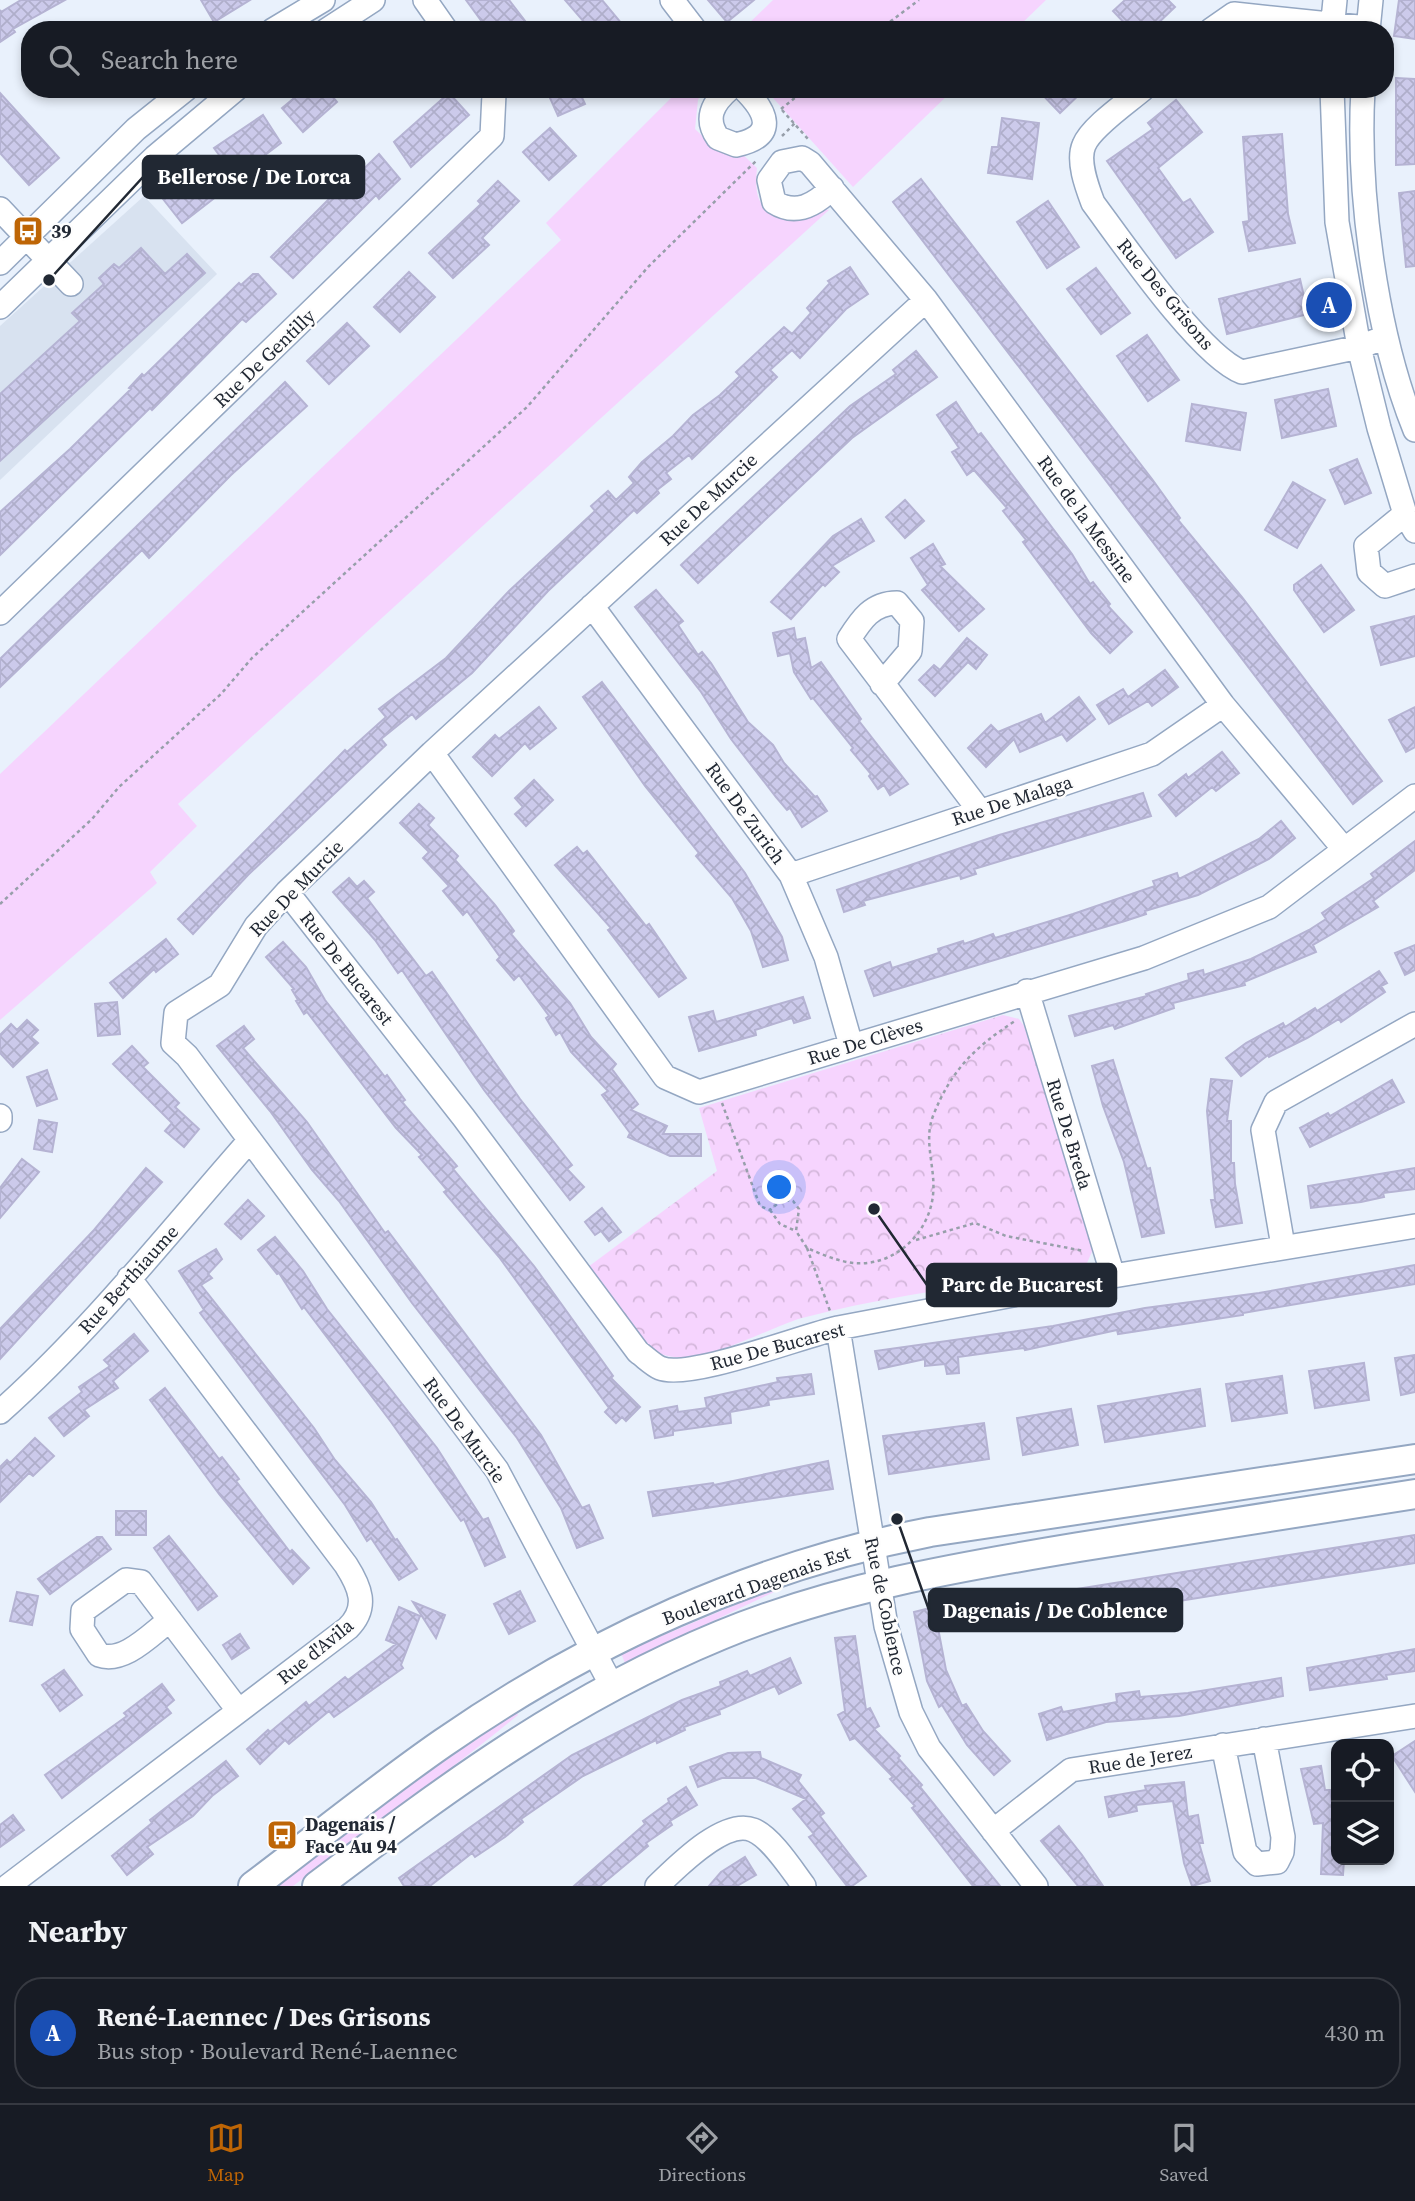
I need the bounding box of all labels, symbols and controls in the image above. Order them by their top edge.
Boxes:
search box [21,21,1394,98]
icon: search [45,41,83,79]
text: Search here [101,42,238,78]
callout: Bellerose / De Lorca [143,156,364,198]
text: Bellerose / De Lorca [157,162,351,191]
bus stop icon: 39 [11,214,45,248]
place label: 39 [51,218,72,244]
street label: Rue Des Grisons [1112,233,1220,355]
pin: A [1306,279,1352,331]
street label: Rue De Gentilly [208,303,321,413]
street label: Rue De Murcie [653,447,763,551]
street label: Rue de la Messine [1032,450,1142,588]
street label: Rue De Zurich [700,757,792,869]
street label: Rue De Malaga [948,768,1076,832]
street label: Rue De Murcie [243,834,349,942]
street label: Rue De Bucarest [294,906,400,1031]
street label: Rue De Clèves [804,1011,926,1071]
street label: Rue De Breda [1041,1075,1099,1193]
your location [762,1170,796,1204]
street label: Rue Berthiaume [72,1219,184,1339]
callout: Parc de Bucarest [927,1264,1116,1306]
text: Parc de Bucarest [941,1270,1103,1299]
street label: Rue De Bucarest [707,1315,848,1376]
street label: Rue De Murcie [418,1372,512,1488]
street label: Rue de Coblence [859,1534,913,1678]
street label: Boulevard Dagenais Est [658,1539,854,1631]
callout: Dagenais / De Coblence [929,1589,1182,1631]
text: Dagenais / De Coblence [943,1596,1167,1625]
street label: Rue d'Avila [271,1612,359,1690]
street label: Rue de Jerez [1086,1738,1194,1780]
map controls [1331,1739,1394,1865]
button: locate [1331,1739,1394,1802]
button: layers [1331,1802,1394,1865]
place label: Dagenais / Face Au 94 [305,1811,397,1859]
bus stop icon: Dagenais / Face Au 94 [265,1818,299,1852]
text: Nearby [28,1911,127,1952]
text: René-Laennec / Des Grisons [97,1999,431,2035]
text: A [45,2017,61,2049]
text: 430 m [1324,2017,1385,2049]
text: Bus stop · Boulevard René-Laennec [97,2035,458,2067]
tab: Map [207,2119,245,2187]
tab: Directions [658,2119,746,2187]
tab: Saved [1160,2119,1208,2187]

